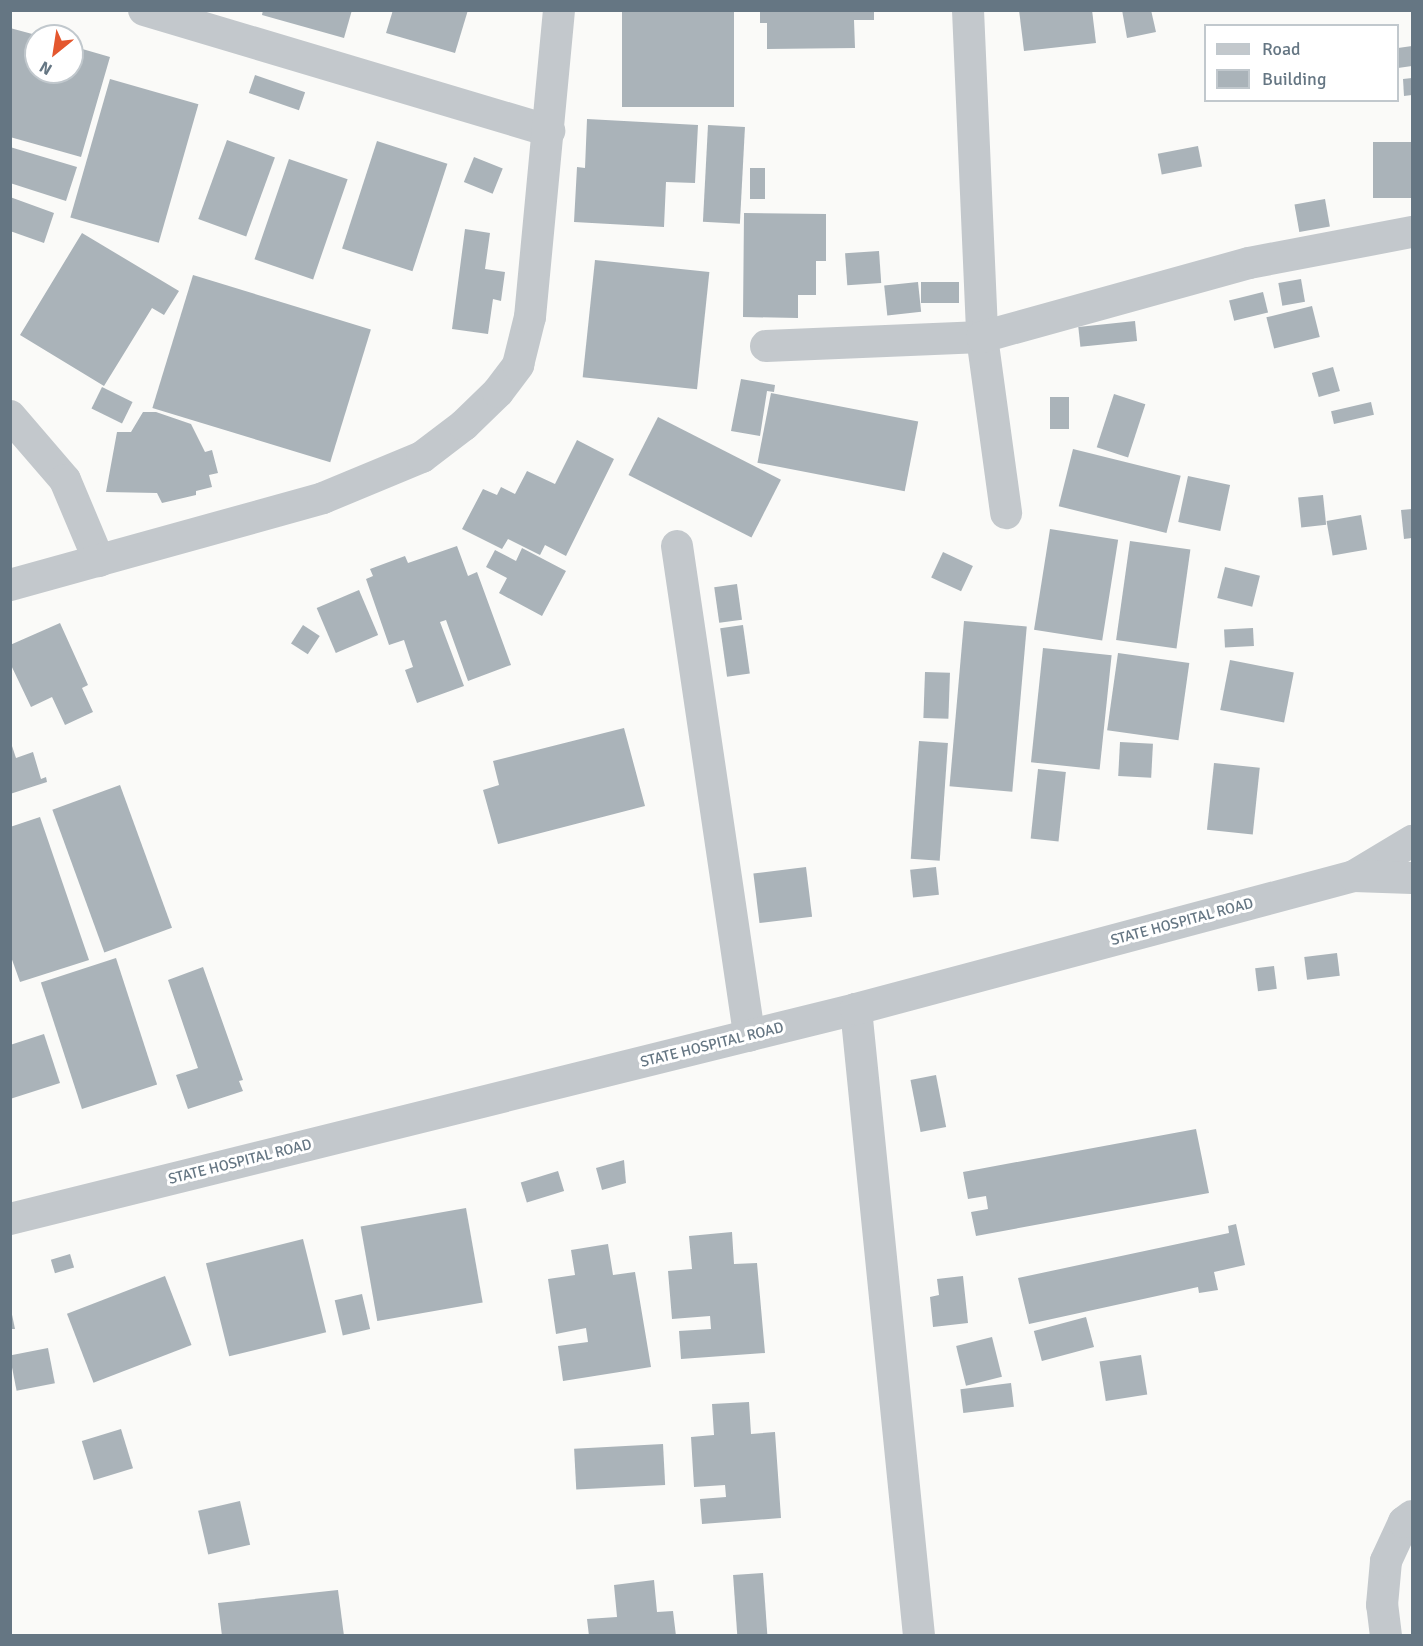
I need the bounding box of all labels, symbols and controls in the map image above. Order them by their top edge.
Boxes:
north arrow [24,24,84,84]
legend [1204,24,1399,102]
text: Road [1262,38,1301,60]
text: N [36,56,56,79]
text: Building [1262,68,1326,90]
street label: STATE HOSPITAL ROAD [1109,894,1255,950]
street label: STATE HOSPITAL ROAD [639,1018,785,1072]
street label: STATE HOSPITAL ROAD [167,1135,313,1189]

